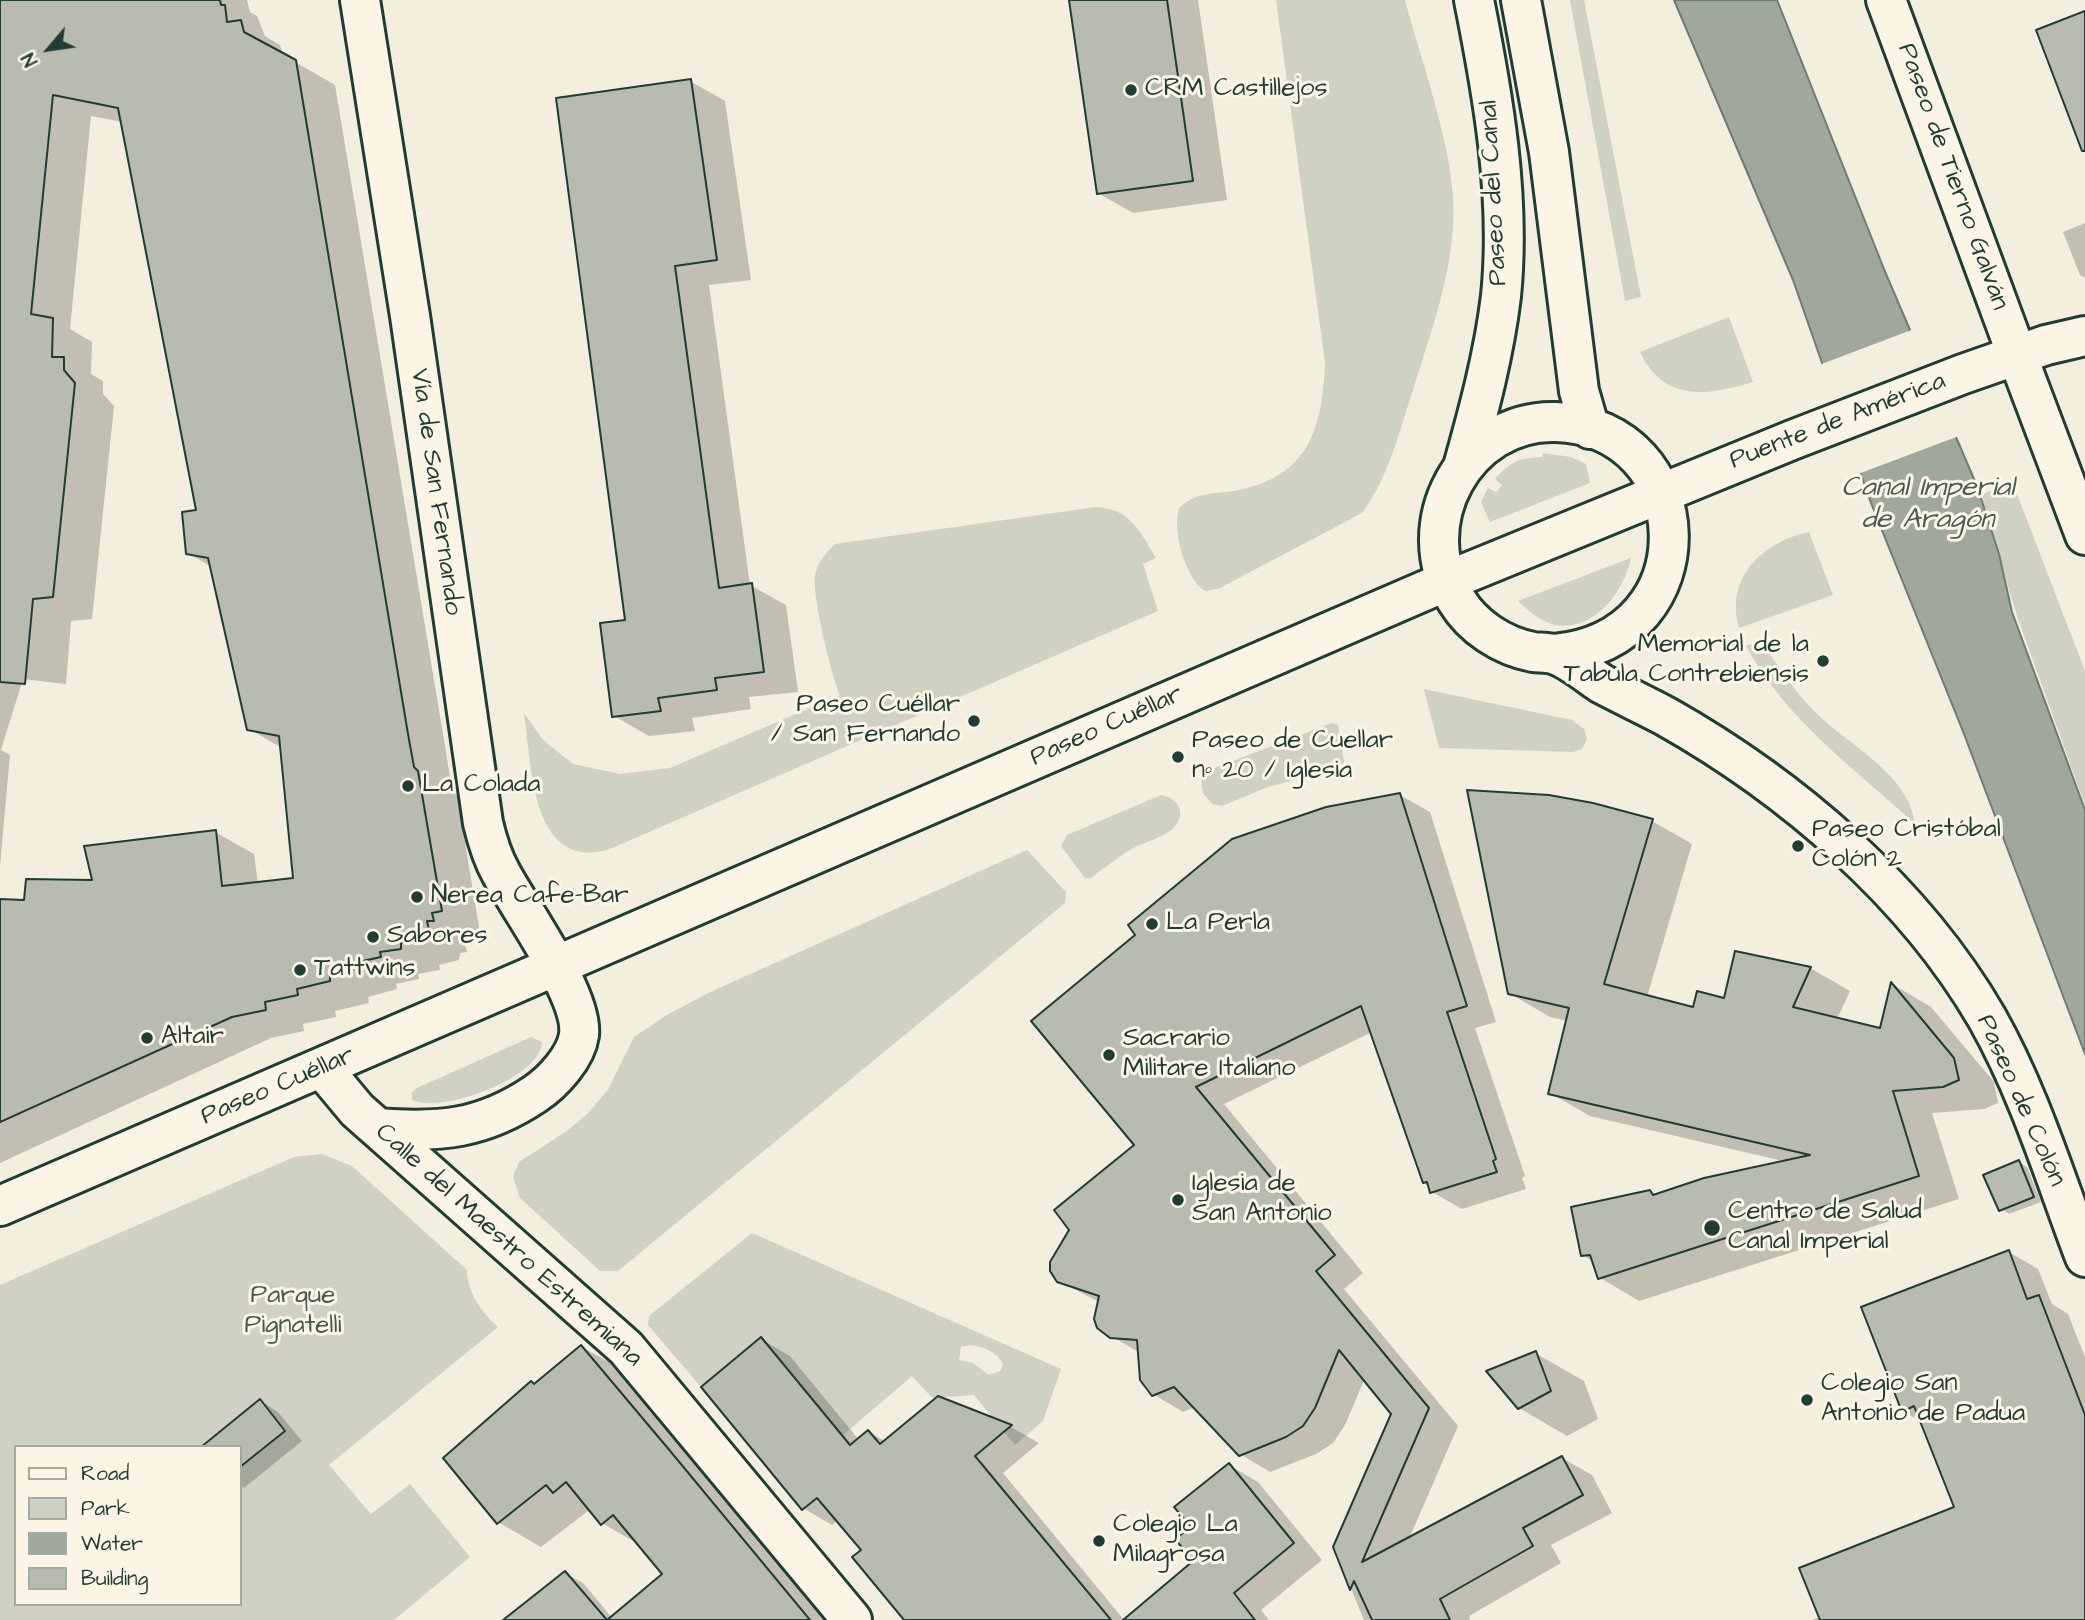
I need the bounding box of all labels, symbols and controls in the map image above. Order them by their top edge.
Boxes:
north arrow [14,14,84,84]
street label: Paseo de Tierno Galván [1889,39,2015,315]
text: N [16,48,45,71]
place label: CRM Castillejos [1145,74,1328,106]
marker: CRM Castillejos [1123,82,1139,98]
street label: Paseo del Canal [1475,99,1515,287]
street label: Puente de América [1726,366,1950,478]
street label: Vía de San Fernando [402,367,468,617]
water label: Canal Imperial de Aragón [1841,472,2015,538]
place label: Memorial de la Tabula Contrebiensis [1563,630,1809,692]
marker: Memorial de la Tabula Contrebiensis [1815,653,1831,669]
street label: Paseo Cuéllar [1026,680,1188,774]
place label: Paseo Cuéllar / San Fernando [771,690,960,752]
marker: Paseo Cuéllar / San Fernando [966,713,982,729]
place label: Paseo de Cuellar nº 20 / Iglesia [1192,726,1393,788]
marker: Paseo de Cuellar nº 20 / Iglesia [1170,749,1186,765]
place label: La Colada [422,770,541,802]
marker: La Colada [400,778,416,794]
place label: Paseo Cristóbal Colón 2 [1812,815,2001,876]
marker: Paseo Cristóbal Colón 2 [1790,838,1806,854]
place label: Nerea Cafe-Bar [431,881,629,913]
marker: Nerea Cafe-Bar [409,889,425,905]
place label: La Perla [1166,908,1270,940]
marker: La Perla [1144,916,1160,932]
place label: Sabores [387,921,488,953]
marker: Sabores [365,929,381,945]
place label: Tattwins [314,954,415,986]
marker: Tattwins [292,962,308,978]
street label: Paseo de Colón [1968,1010,2072,1192]
place label: Altair [161,1022,224,1054]
place label: Sacrario Militare Italiano [1123,1024,1296,1086]
marker: Altair [139,1030,155,1046]
street label: Paseo Cuéllar [197,1041,359,1133]
marker: Sacrario Militare Italiano [1101,1047,1117,1063]
street label: Calle del Maestro Estremiana [368,1118,648,1374]
place label: Iglesia de San Antonio [1192,1169,1332,1230]
marker: Iglesia de San Antonio [1170,1192,1186,1208]
place label: Centro de Salud Canal Imperial [1728,1197,1922,1258]
marker: Centro de Salud Canal Imperial [1702,1218,1722,1238]
park label: Parque Pignatelli [245,1281,341,1342]
place label: Colegio San Antonio de Padua [1821,1369,2025,1430]
marker: Colegio San Antonio de Padua [1799,1392,1815,1408]
legend [14,1445,242,1606]
text: Road [81,1459,129,1488]
text: Park [81,1494,130,1523]
place label: Colegio La Milagrosa [1113,1510,1238,1572]
text: Water [81,1529,143,1558]
marker: Colegio La Milagrosa [1091,1533,1107,1549]
text: Building [81,1564,148,1593]

